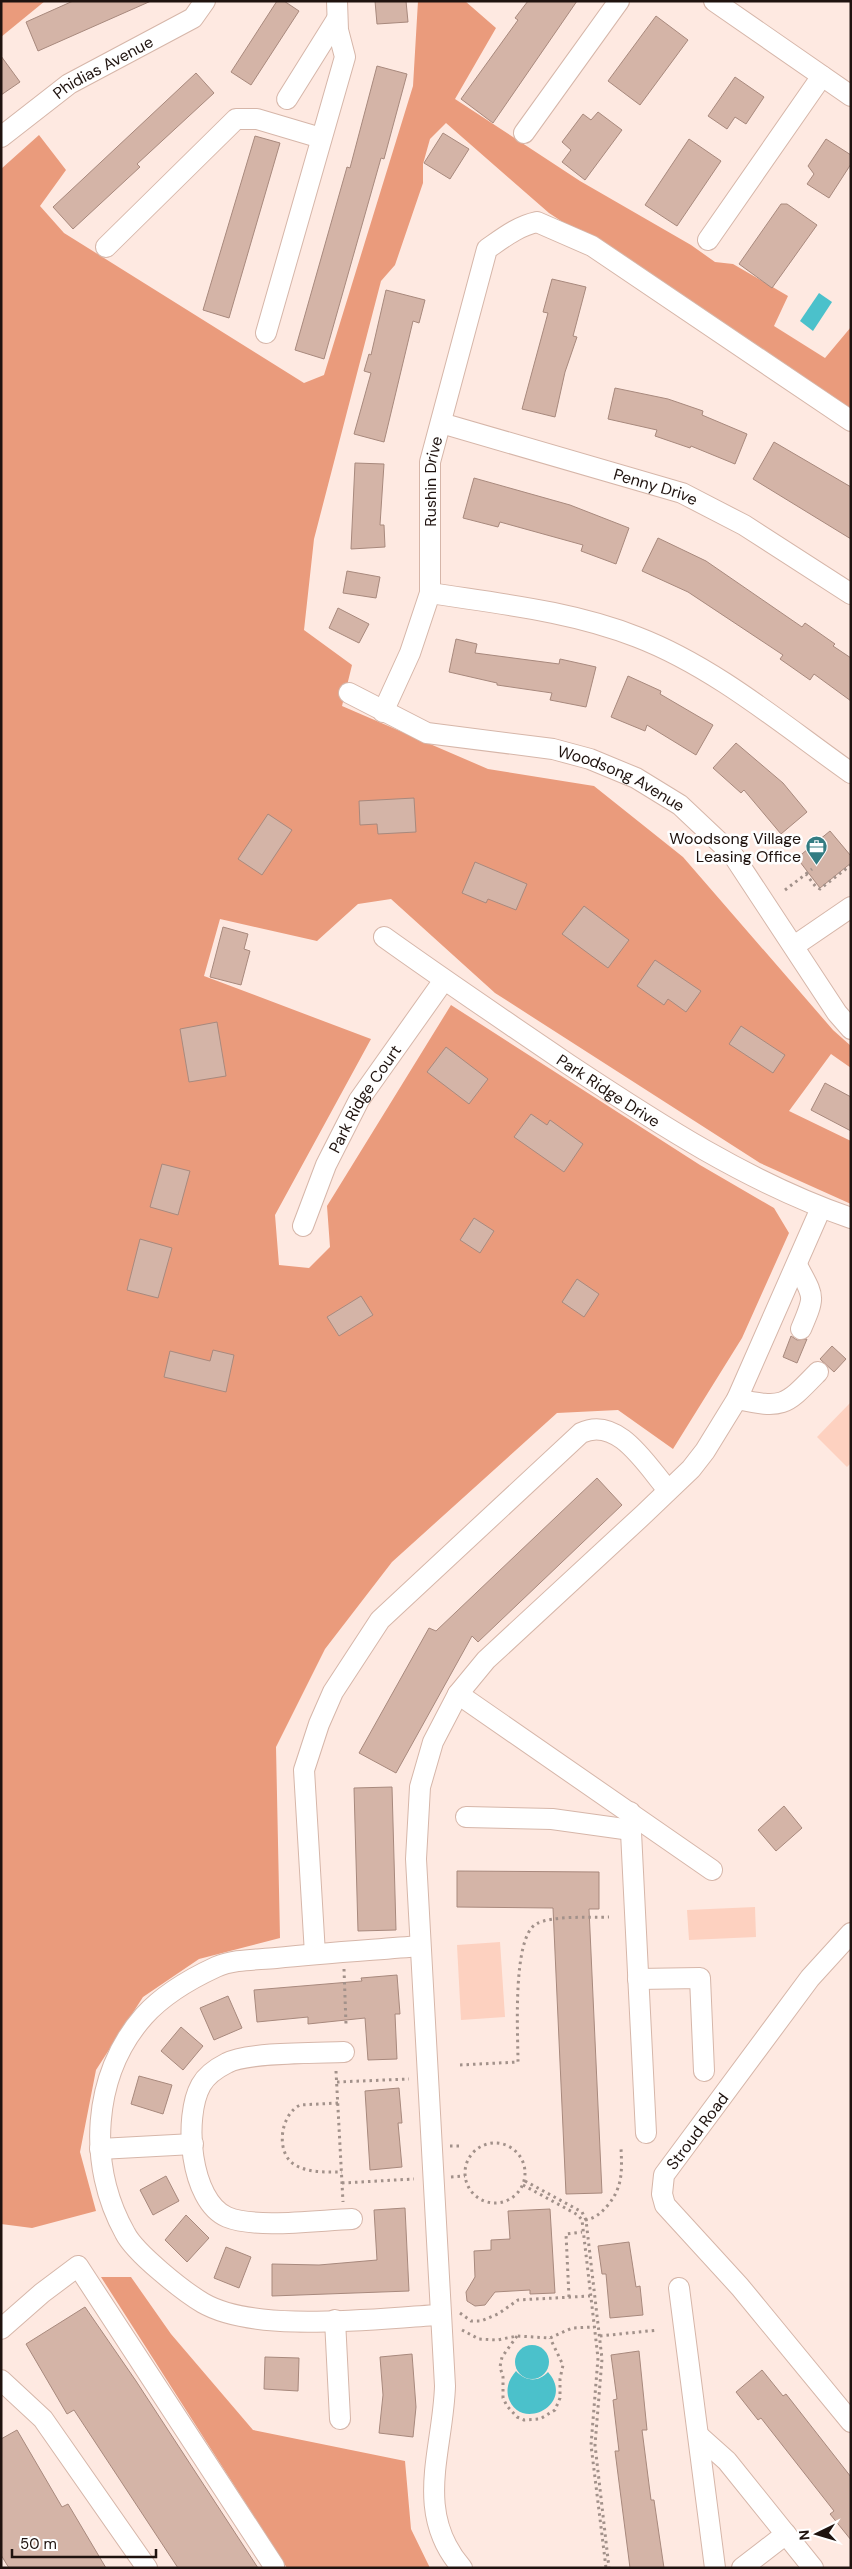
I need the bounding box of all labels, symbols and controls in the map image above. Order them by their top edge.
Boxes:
street label: Phidias Avenue [49,31,157,104]
street label: Rushin Drive [420,434,447,527]
street label: Penny Drive [611,464,701,510]
street label: Woodsong Avenue [555,741,688,816]
place label: Woodsong Village Leasing Office [669,828,801,867]
office icon: Woodsong Village Leasing Office [805,835,829,866]
street label: Park Ridge Court [324,1041,406,1157]
street label: Park Ridge Drive [553,1049,664,1132]
street label: Stroud Road [662,2088,733,2174]
north arrow [792,2509,842,2559]
scale bar [12,2526,156,2558]
text: N [795,2529,813,2541]
text: 50 m [20,2534,57,2554]

